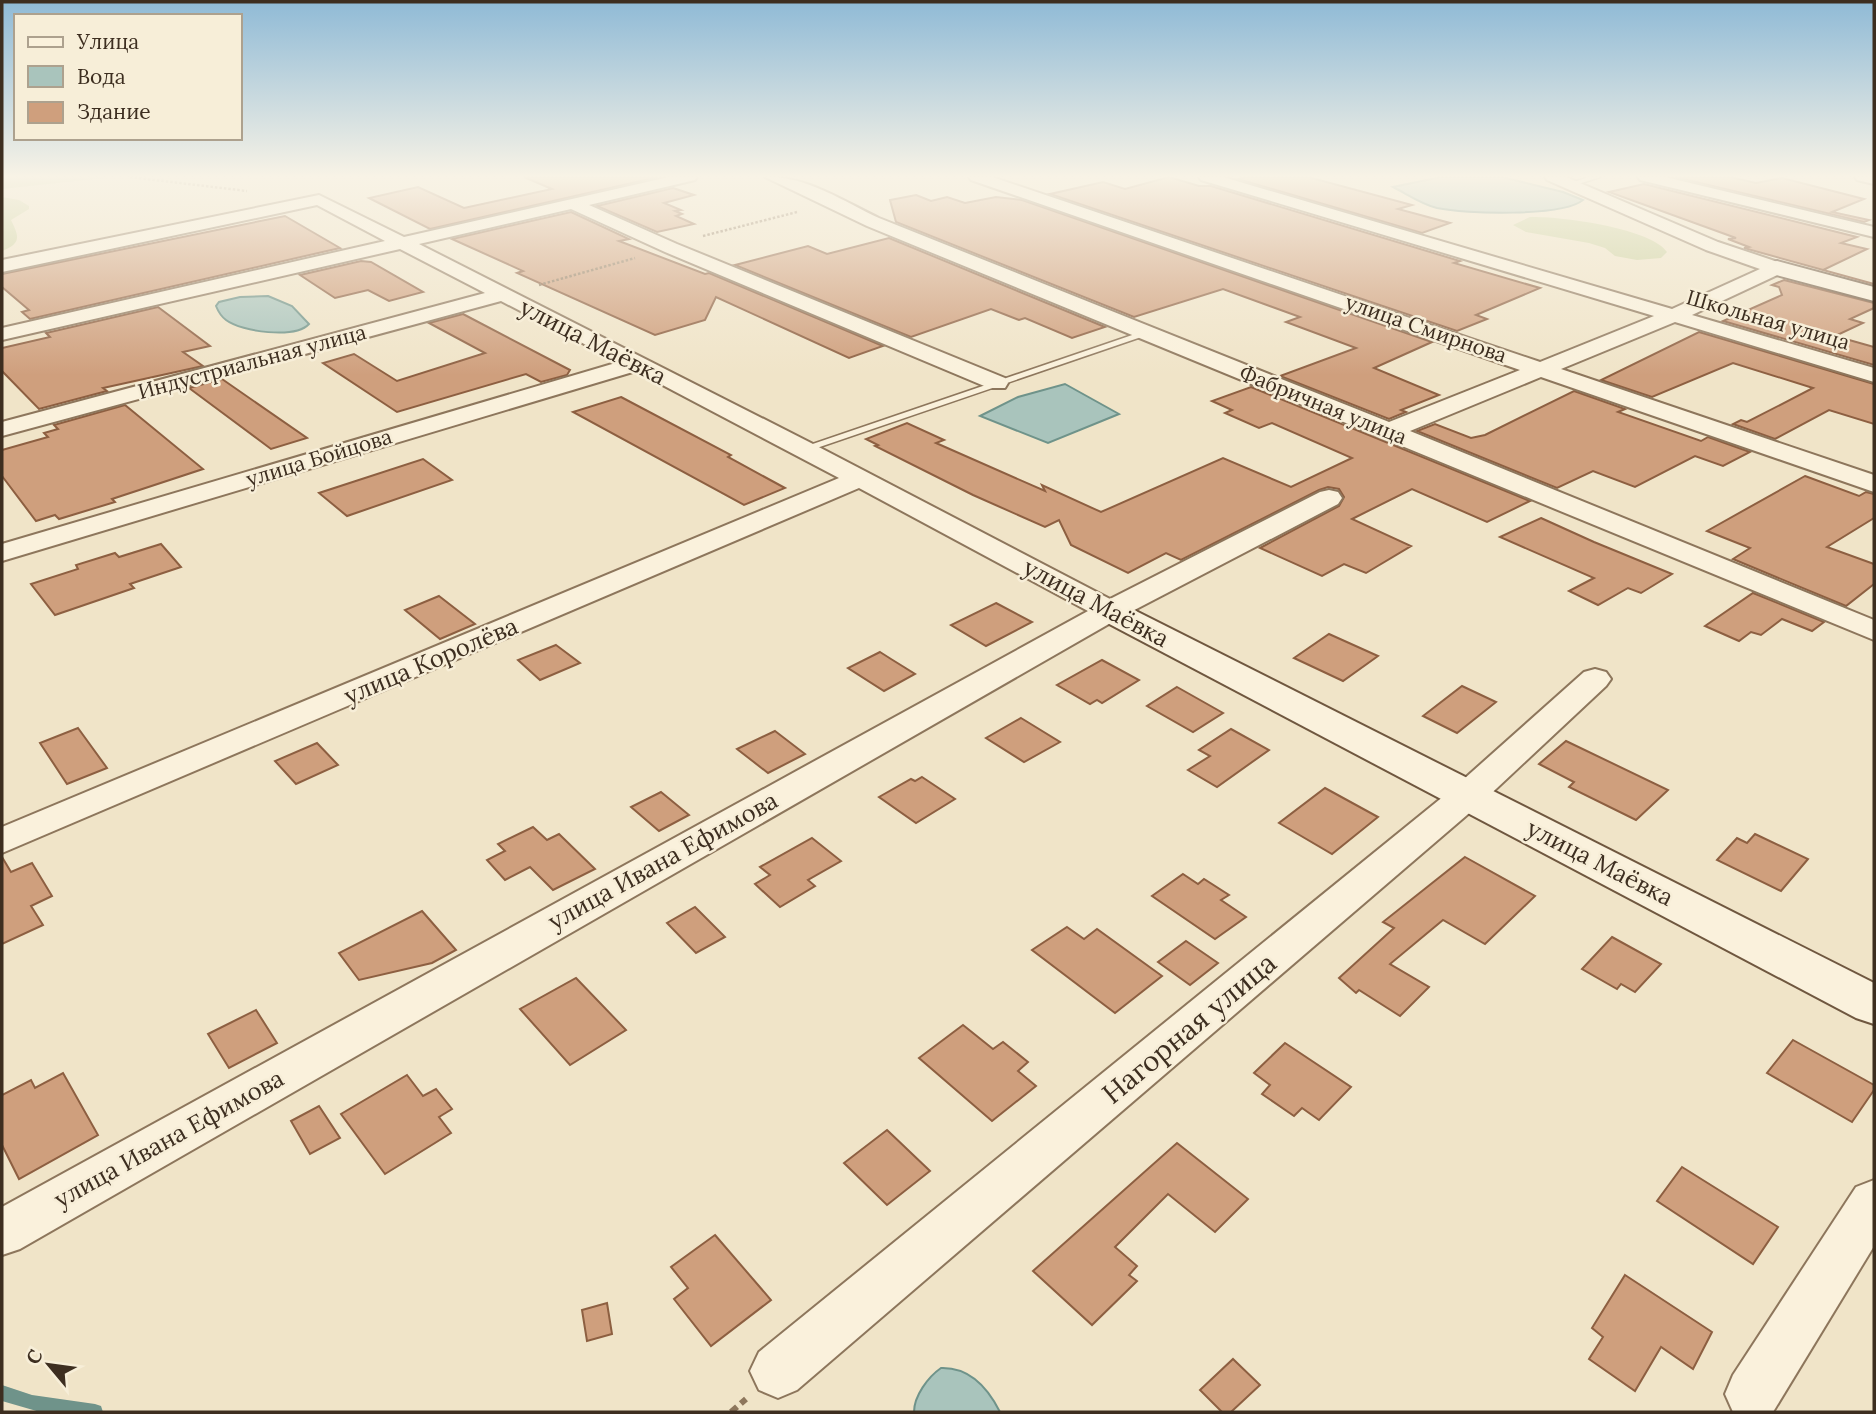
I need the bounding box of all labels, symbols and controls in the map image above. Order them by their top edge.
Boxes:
legend [14,14,242,140]
text: Улица [76,28,139,55]
text: Вода [77,63,126,90]
text: Здание [77,98,151,125]
street label: Школьная улица [1683,283,1853,356]
street label: улица Смирнова [1342,288,1511,369]
street label: улица Маёвка [515,291,672,392]
street label: Индустриальная улица [135,318,369,405]
street label: Фабричная улица [1236,359,1411,450]
street label: улица Бойцова [243,422,395,493]
street label: улица Маёвка [1018,551,1174,654]
street label: улица Королёва [339,610,522,711]
street label: улица Ивана Ефимова [542,784,783,937]
street label: улица Маёвка [1522,812,1679,913]
street label: Нагорная улица [1095,945,1283,1111]
street label: улица Ивана Ефимова [48,1062,289,1215]
north arrow [14,1330,84,1400]
text: С [20,1345,48,1368]

